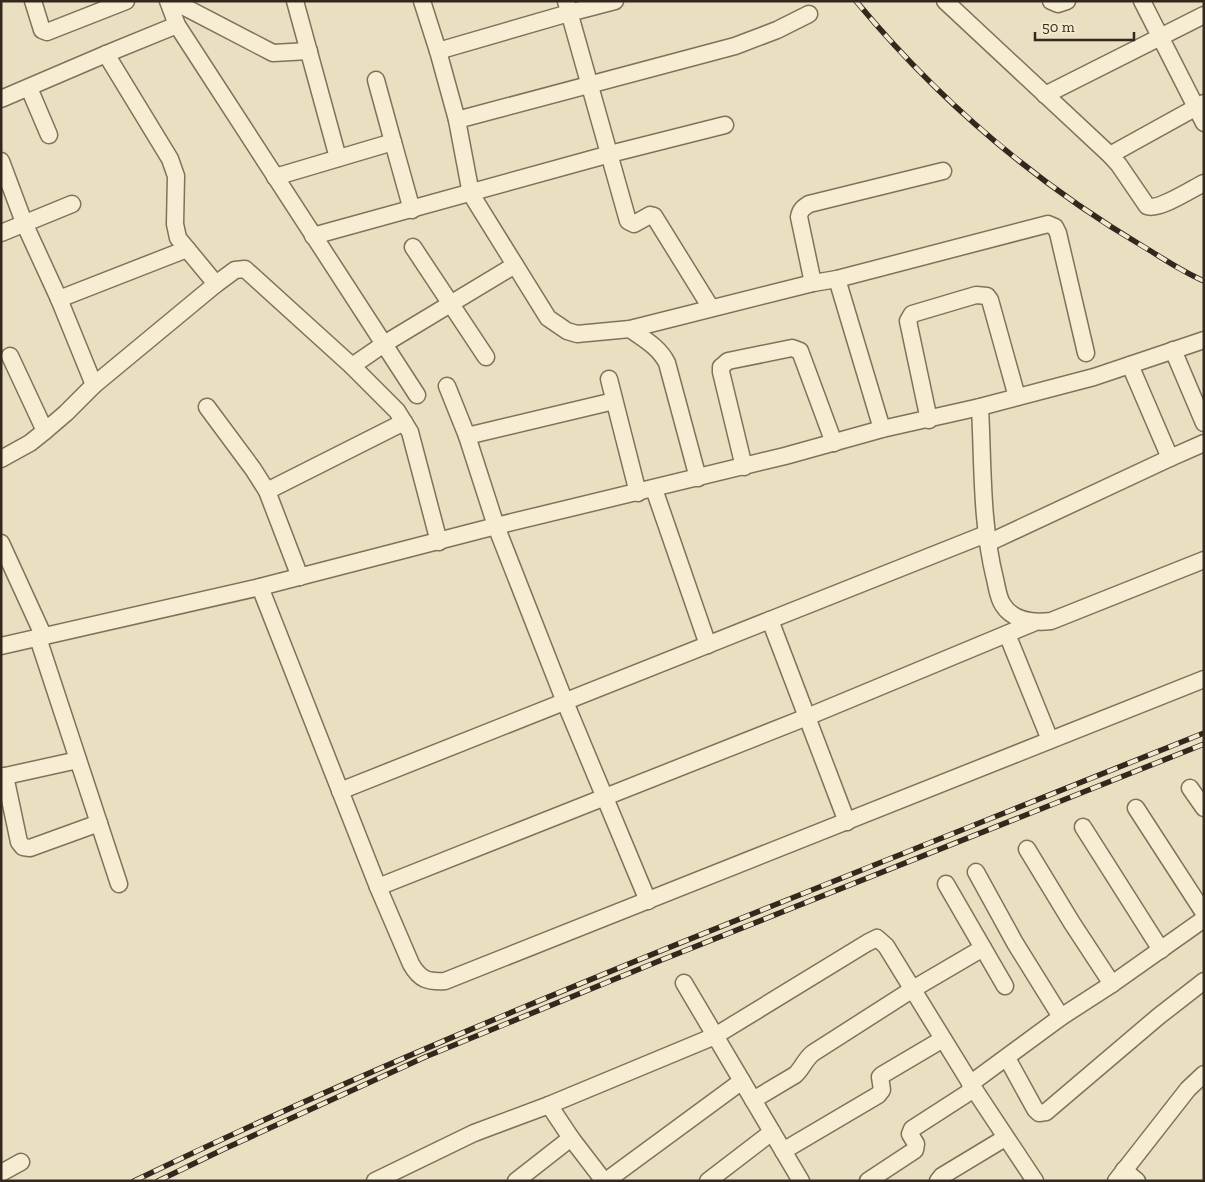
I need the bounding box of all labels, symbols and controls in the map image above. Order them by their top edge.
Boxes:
scale bar [1035,10,1134,42]
text: 50 m [1042,18,1075,36]

